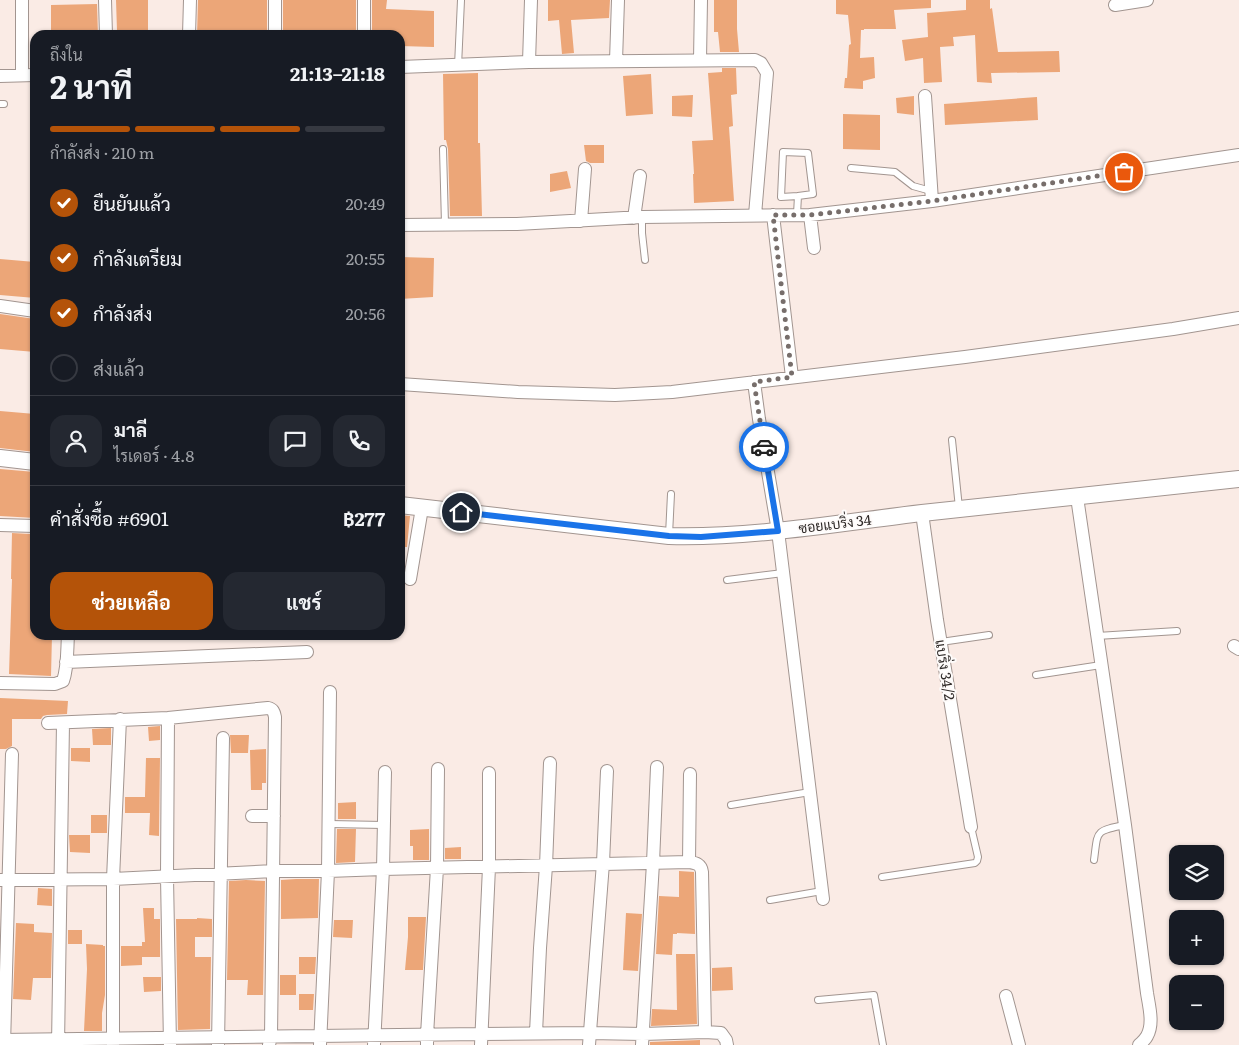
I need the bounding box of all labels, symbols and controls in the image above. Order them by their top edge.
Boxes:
text: ถึงใน [50,42,83,66]
text: 21:13–21:18 [290,59,385,87]
text: 2 นาที [50,61,132,109]
text: กำลังส่ง · 210 m [50,140,154,164]
pin [1103,151,1145,193]
icon: bag [1110,158,1138,186]
icon: check [50,189,78,217]
text: ยืนยันแล้ว [93,189,171,217]
text: 20:49 [345,191,385,215]
icon: check [50,244,78,272]
text: กำลังเตรียม [93,244,182,272]
text: 20:55 [346,246,385,270]
icon: check [50,299,78,327]
text: กำลังส่ง [93,299,152,327]
text: 20:56 [346,301,385,325]
text: ส่งแล้ว [93,354,144,382]
button: person [50,415,102,467]
text: มาลี [114,415,147,443]
button: chat [269,415,321,467]
button: phone [333,415,385,467]
courier [739,422,789,472]
icon: car [750,433,778,461]
text: ไรเดอร์ · 4.8 [114,443,194,467]
pin [440,491,482,533]
icon: home [447,498,475,526]
text: คำสั่งซื้อ #6901 [50,504,169,532]
text: ฿277 [343,504,385,532]
street label: ซอยแบริ่ง 34 [797,508,873,537]
button: ช่วยเหลือ [50,572,213,630]
button: แชร์ [223,572,385,630]
street label: แบริ่ง 34/2 [931,638,961,702]
map controls [1169,845,1224,1030]
button: layers [1169,845,1224,900]
button: + [1169,910,1224,965]
button: − [1169,975,1224,1030]

